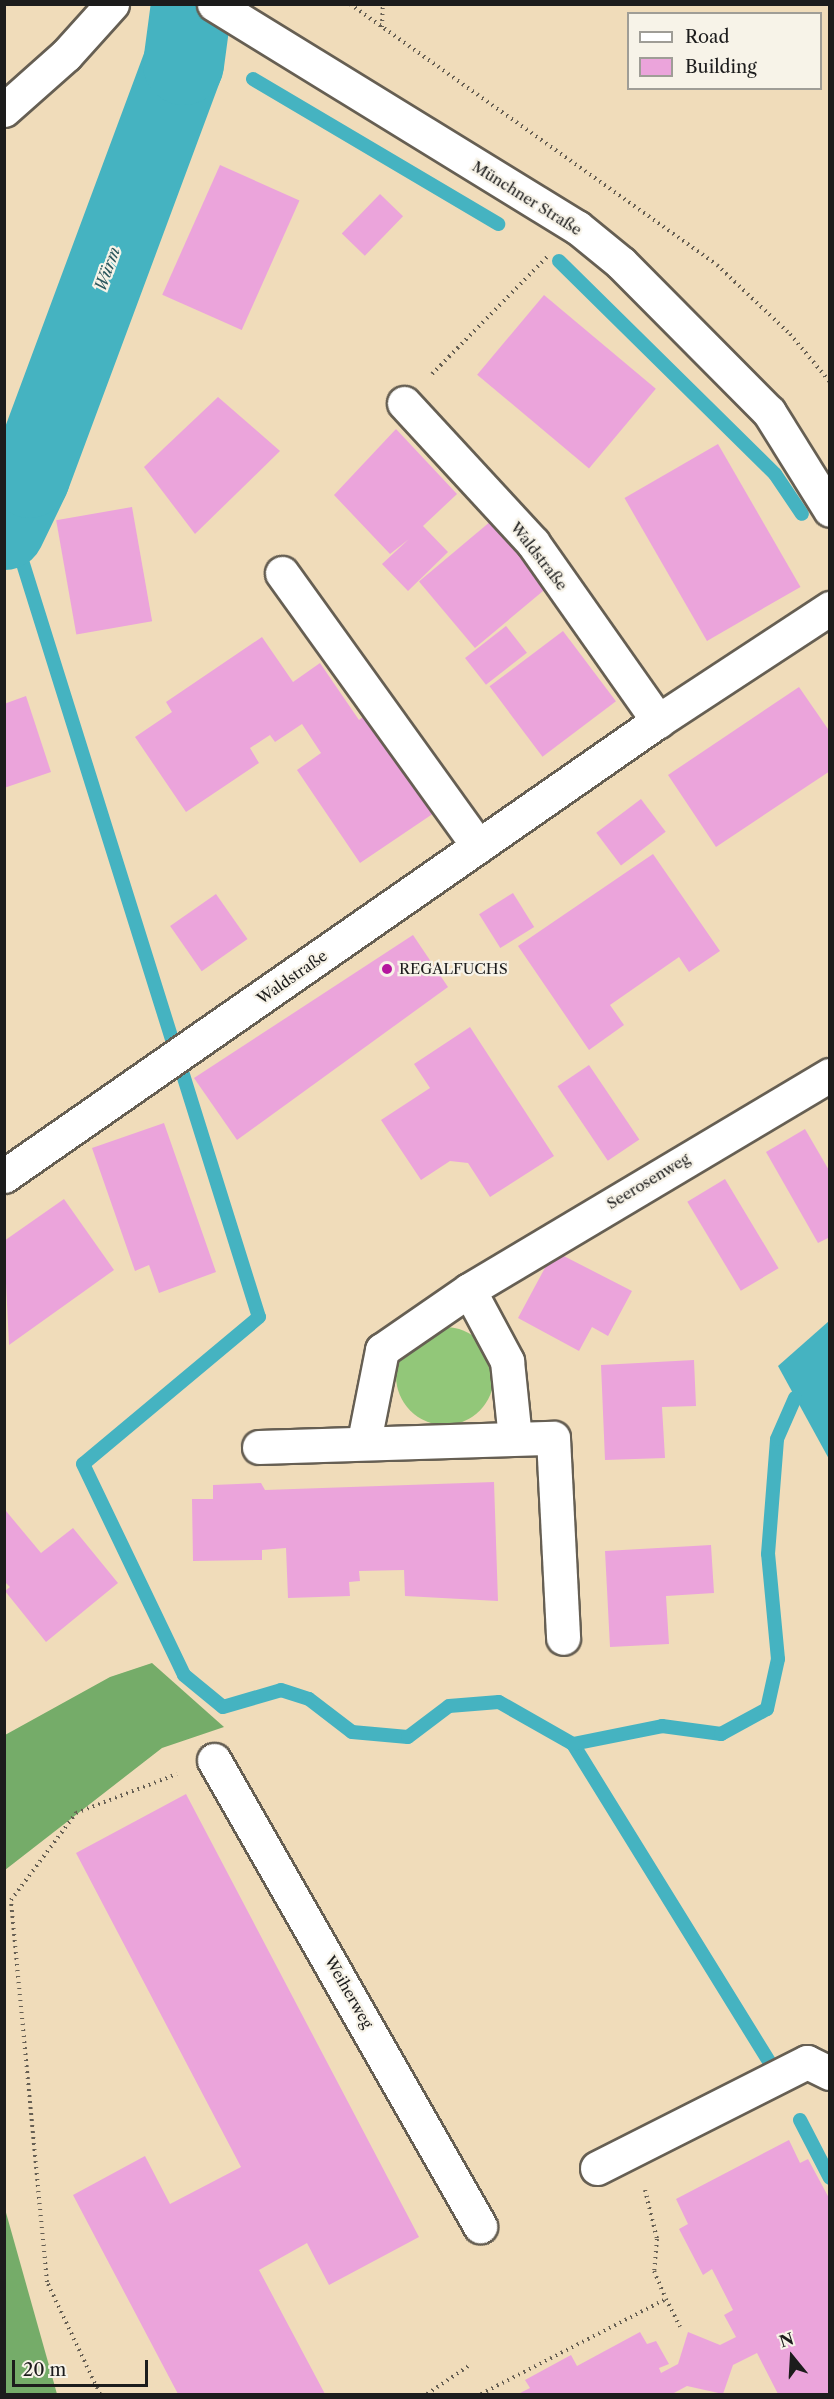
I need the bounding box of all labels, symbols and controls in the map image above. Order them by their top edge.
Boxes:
legend [627,12,822,90]
text: Road [685,26,730,48]
text: Building [685,56,757,78]
street label: Münchner Straße [469,157,585,239]
water label: Würm [90,244,124,294]
street label: Waldstraße [507,518,571,594]
street label: Waldstraße [254,946,330,1008]
place label: REGALFUCHS [399,960,508,978]
marker: REGALFUCHS [380,962,394,976]
street label: Seerosenweg [603,1149,693,1213]
street label: Weiherweg [321,1953,377,2031]
north arrow [762,2327,822,2387]
text: N [777,2328,796,2352]
scale bar [15,2348,152,2386]
text: 20 m [23,2359,66,2381]

